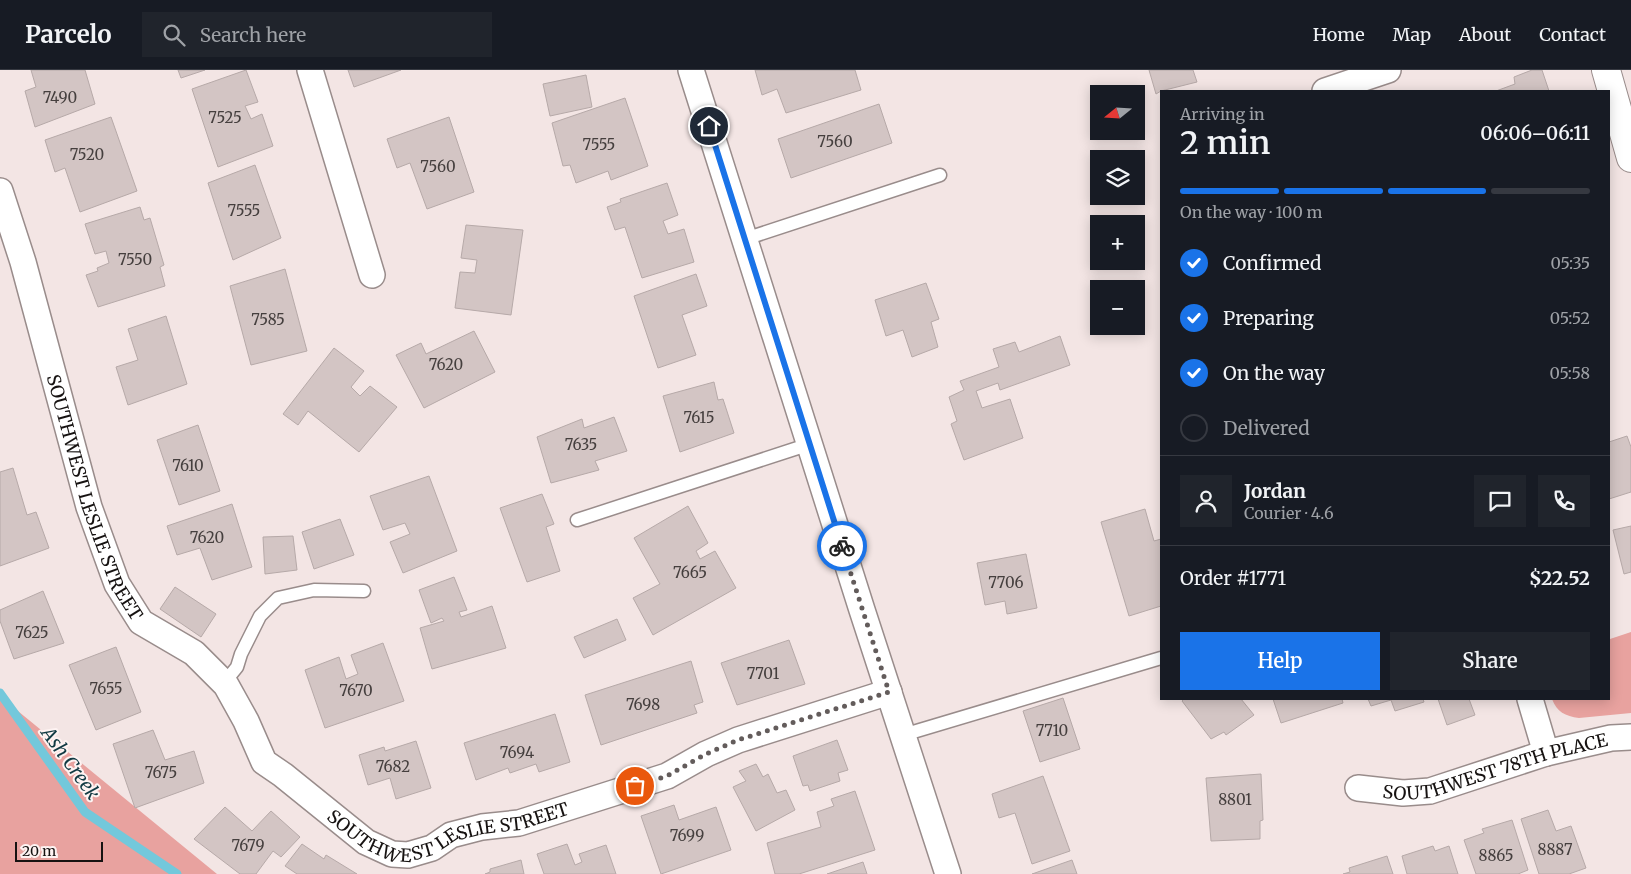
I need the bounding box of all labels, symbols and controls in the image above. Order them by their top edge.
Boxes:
search box [142,12,492,57]
text: Parcelo [25,19,112,50]
icon: search [160,21,188,49]
text: Search here [200,23,306,47]
text: Home [1313,23,1365,46]
text: Map [1393,23,1431,46]
text: About [1459,23,1511,46]
text: Contact [1539,23,1606,46]
north arrow [1090,85,1145,140]
map controls [1090,85,1145,335]
house number: 7490 [43,88,77,107]
text: Arriving in [1180,104,1265,124]
pin [688,105,730,147]
house number: 7525 [208,108,242,127]
icon: home [695,112,723,140]
text: 06:06–06:11 [1480,121,1590,145]
text: 2 min [1180,123,1270,163]
house number: 7560 [817,132,853,151]
house number: 7555 [583,135,615,154]
house number: 7520 [70,145,104,164]
button: layers [1090,150,1145,205]
house number: 7560 [420,157,456,176]
house number: 7555 [228,201,260,220]
text: On the way · 100 m [1180,202,1322,222]
button: + [1090,215,1145,270]
icon: check [1180,249,1208,277]
house number: 7550 [118,250,152,269]
text: Confirmed [1223,251,1321,275]
text: 05:35 [1550,253,1590,273]
button: − [1090,280,1145,335]
icon: check [1180,304,1208,332]
text: Preparing [1223,306,1314,330]
text: 05:52 [1550,308,1590,328]
house number: 7585 [251,310,285,329]
house number: 7620 [429,355,463,374]
icon: check [1180,359,1208,387]
text: On the way [1223,361,1325,385]
text: 05:58 [1549,363,1590,383]
street label: SOUTHWEST LESLIE STREET [42,372,149,625]
house number: 7615 [684,408,714,427]
text: Delivered [1223,416,1310,440]
house number: 7635 [565,435,597,454]
house number: 7610 [172,456,204,475]
button: person [1180,475,1232,527]
button: chat [1474,475,1526,527]
button: phone [1538,475,1590,527]
text: Jordan [1244,479,1306,503]
text: Courier · 4.6 [1244,503,1334,523]
courier [817,521,867,571]
house number: 7620 [190,528,224,547]
icon: bike [828,532,856,560]
house number: 7665 [673,563,707,582]
text: Order #1771 [1180,566,1286,590]
text: $22.52 [1529,566,1590,590]
house number: 7706 [988,573,1024,592]
house number: 7625 [15,623,49,642]
button: Help [1180,632,1380,690]
button: Share [1390,632,1590,690]
house number: 7701 [747,664,779,683]
house number: 7655 [90,679,122,698]
house number: 7670 [339,681,373,700]
house number: 7698 [626,695,660,714]
water label: Ash Creek [35,720,106,805]
house number: 7710 [1036,721,1068,740]
street label: SOUTHWEST 78TH PLACE [1381,728,1610,805]
house number: 7694 [500,743,534,762]
house number: 7682 [376,757,410,776]
house number: 7675 [145,763,177,782]
pin [614,765,656,807]
icon: bag [621,772,649,800]
house number: 8801 [1218,790,1252,809]
street label: SOUTHWEST LESLIE STREET [320,793,580,819]
text: SOUTHWEST LESLIE STREET [323,796,572,868]
house number: 7699 [670,826,704,845]
house number: 7679 [232,836,265,855]
scale bar [15,839,102,862]
house number: 8887 [1538,840,1573,859]
text: 20 m [22,842,56,860]
house number: 8865 [1479,846,1514,865]

